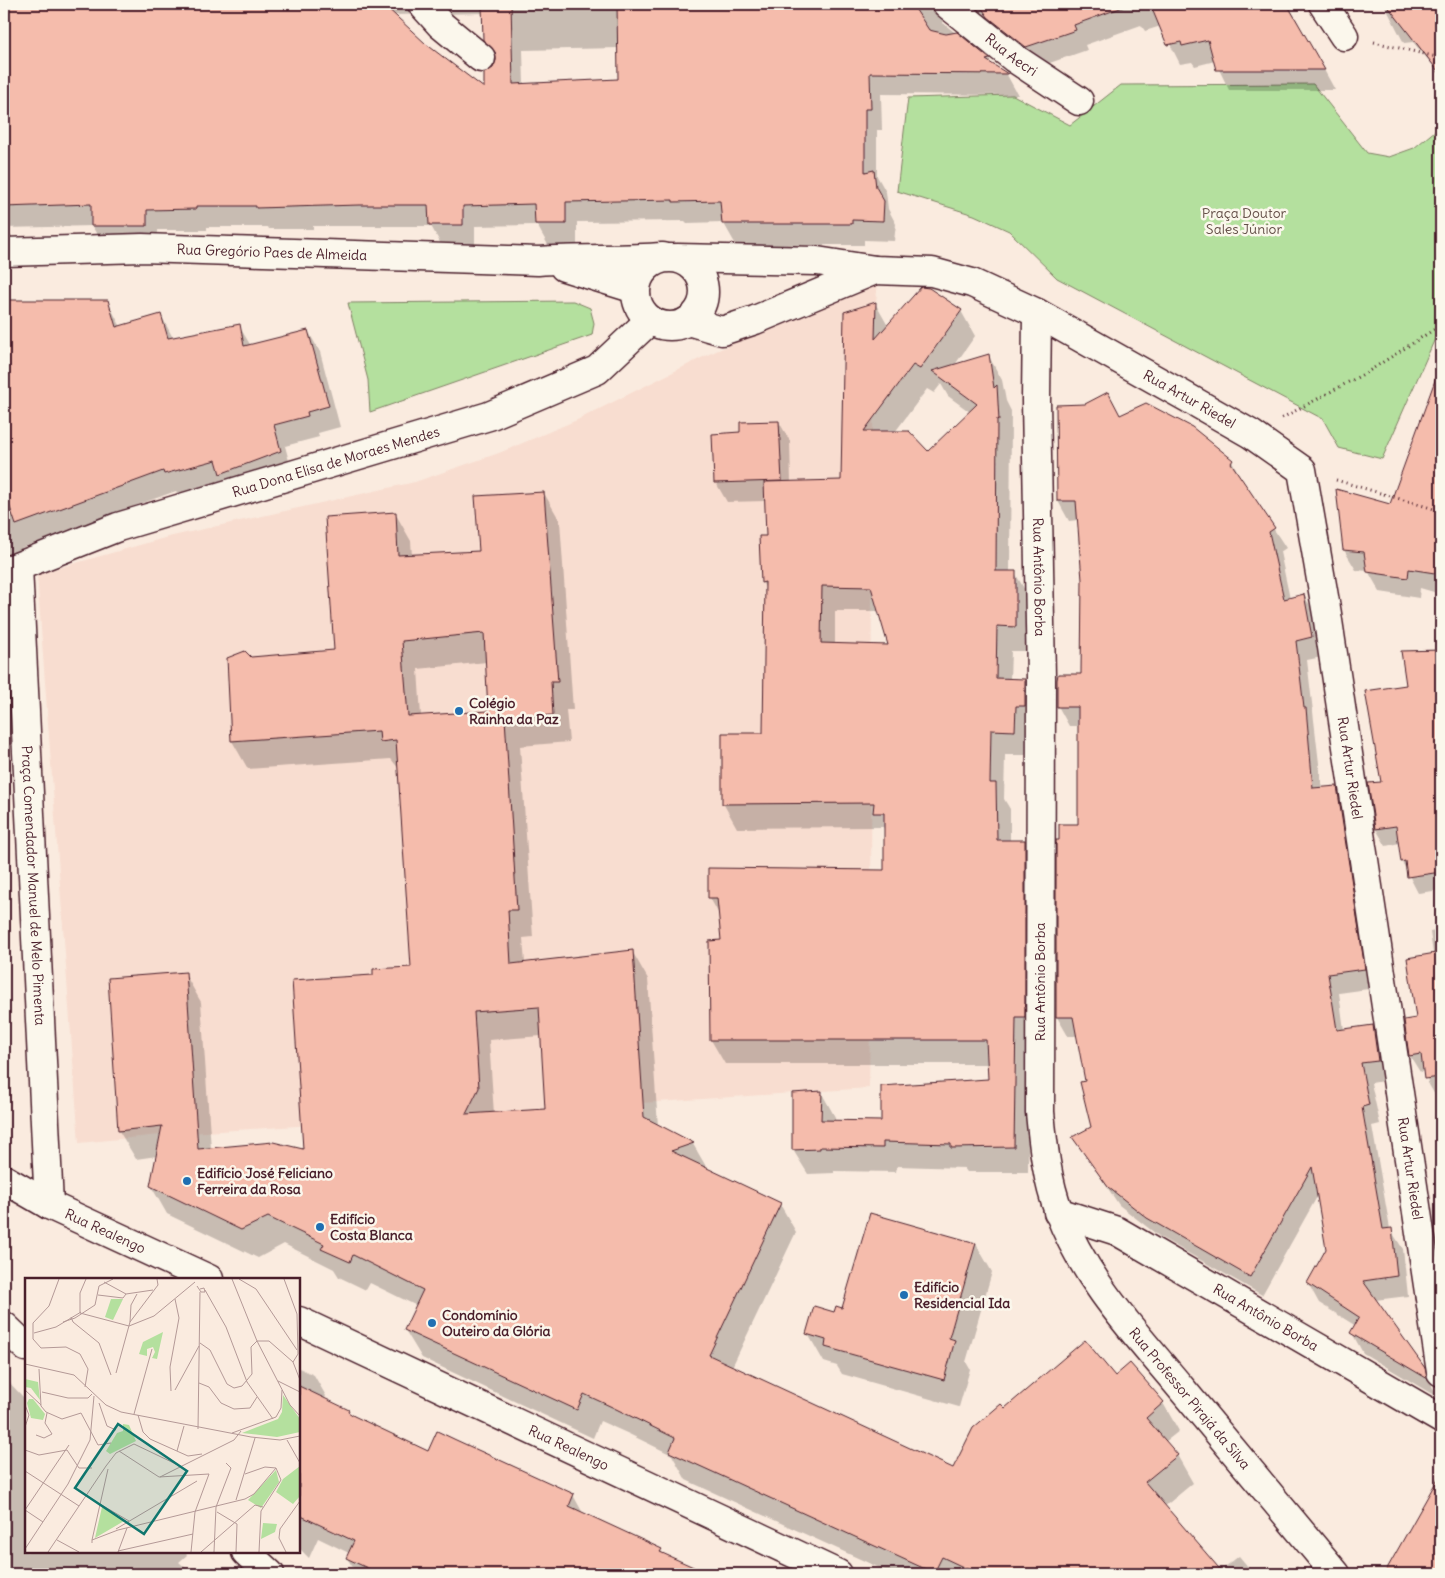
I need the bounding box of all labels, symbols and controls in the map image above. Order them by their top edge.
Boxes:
street label: Rua Aecri [982,29,1041,80]
park label: Praça Doutor Sales Júnior [1202,204,1287,238]
street label: Rua Gregório Paes de Almeida [176,240,367,264]
street label: Rua Artur Riedel [1140,366,1239,432]
street label: Rua Dona Elisa de Moraes Mendes [230,422,442,501]
street label: Rua Antônio Borba [1029,517,1049,637]
place label: Colégio Rainha da Paz [469,694,559,728]
marker: Colégio Rainha da Paz [453,705,465,717]
street label: Rua Artur Riedel [1334,716,1367,820]
street label: Praça Comendador Manuel de Melo Pimenta [18,745,49,1026]
street label: Rua Antônio Borba [1031,923,1049,1041]
street label: Rua Artur Riedel [1394,1116,1427,1221]
place label: Edifício José Feliciano Ferreira da Rosa [197,1164,333,1198]
marker: Edifício José Feliciano Ferreira da Rosa [181,1175,193,1187]
street label: Rua Realengo [62,1205,149,1258]
place label: Edifício Costa Blanca [330,1210,413,1244]
marker: Edifício Costa Blanca [314,1221,326,1233]
inset map [25,1278,300,1553]
place label: Edifício Residencial Ida [914,1278,1010,1312]
street label: Rua Antônio Borba [1210,1280,1322,1355]
marker: Edifício Residencial Ida [898,1289,910,1301]
place label: Condomínio Outeiro da Glória [442,1306,551,1340]
marker: Condomínio Outeiro da Glória [426,1317,438,1329]
street label: Rua Professor Pirajá da Silva [1125,1324,1254,1473]
street label: Rua Realengo [526,1421,612,1474]

